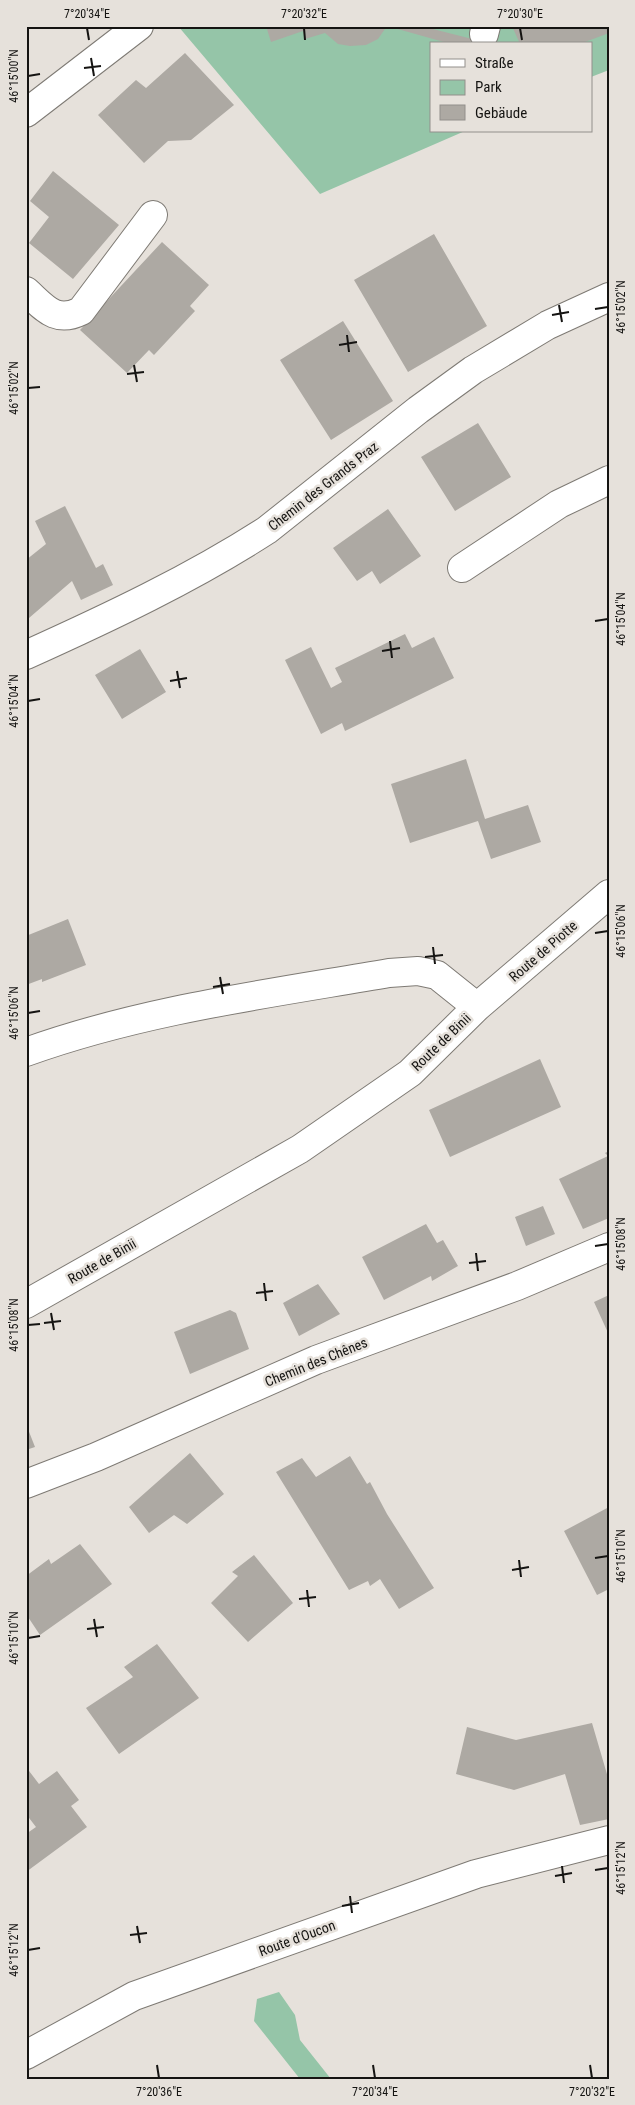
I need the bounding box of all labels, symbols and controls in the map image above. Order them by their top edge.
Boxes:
text: 7°20'34"E [64,7,110,21]
text: 7°20'32"E [281,7,327,21]
text: 7°20'30"E [497,7,543,21]
legend [430,42,592,132]
text: 46°15'00"N [7,49,21,103]
text: Straße [475,54,514,72]
text: Park [475,78,502,96]
text: Gebäude [475,104,527,122]
text: 46°15'02"N [614,280,628,334]
text: 46°15'02"N [7,361,21,415]
street label: Chemin des Grands Praz [265,438,381,534]
text: 46°15'04"N [614,592,628,646]
text: 46°15'04"N [7,674,21,728]
text: 46°15'06"N [614,904,628,958]
street label: Route de Piotte [506,917,581,985]
text: 46°15'06"N [7,986,21,1040]
street label: Route de Binii [408,1010,474,1074]
text: 46°15'08"N [614,1217,628,1271]
street label: Route de Binii [65,1235,139,1287]
text: 46°15'08"N [7,1298,21,1352]
street label: Chemin des Chênes [262,1334,370,1390]
text: 46°15'10"N [614,1529,628,1583]
text: 46°15'10"N [7,1611,21,1665]
text: 46°15'12"N [614,1841,628,1895]
street label: Route d'Oucon [257,1917,337,1959]
text: 46°15'12"N [7,1923,21,1977]
text: 7°20'36"E [136,2085,182,2099]
text: 7°20'34"E [352,2085,398,2099]
text: 7°20'32"E [569,2085,615,2099]

